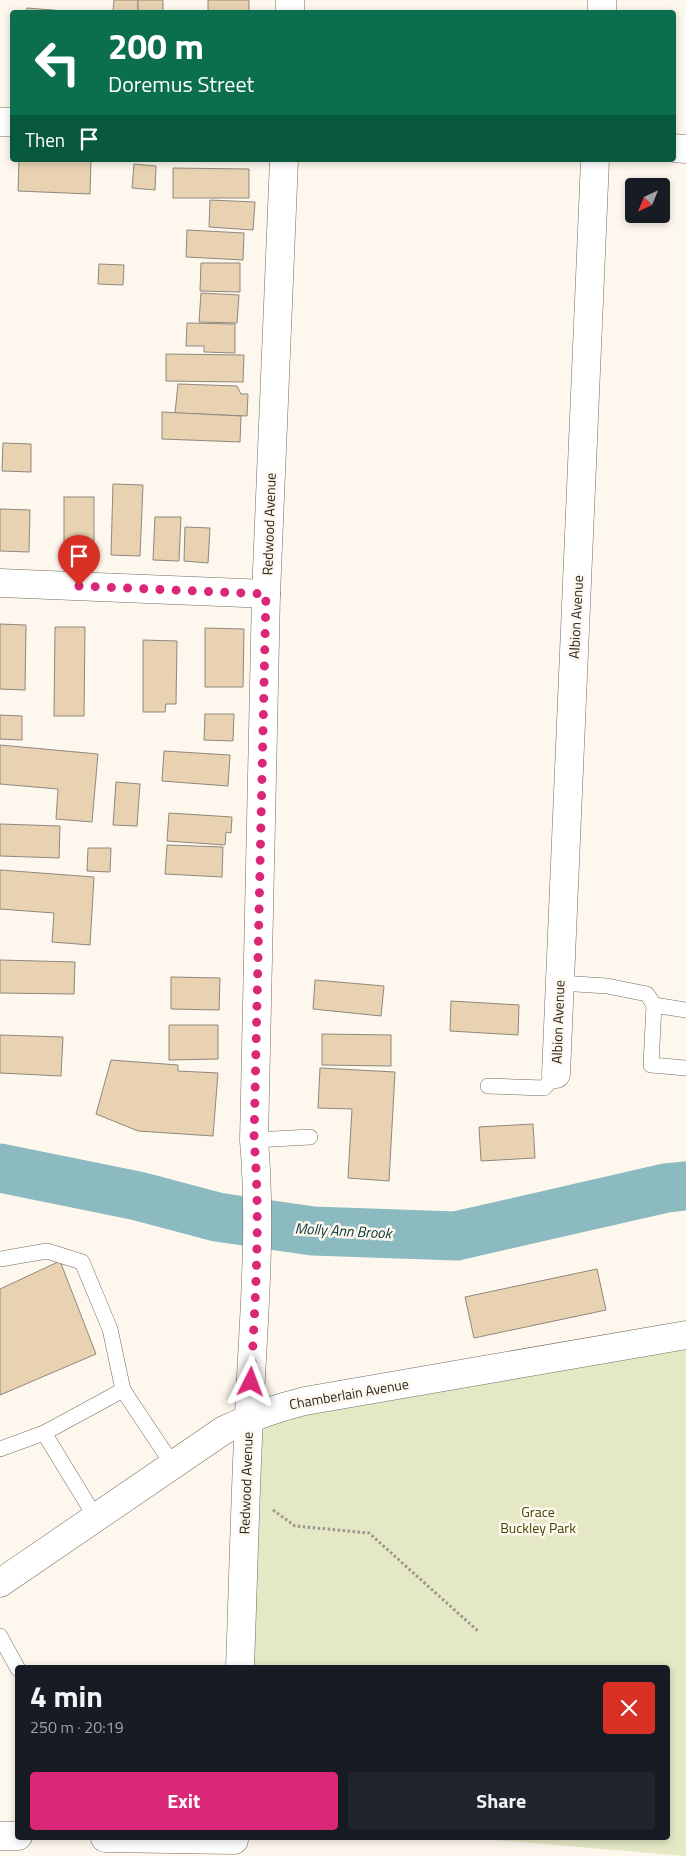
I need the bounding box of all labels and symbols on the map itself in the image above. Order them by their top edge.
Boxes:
north arrow [625,178,670,222]
street label: Redwood Avenue [256,472,281,576]
pin [58,535,100,586]
street label: Albion Avenue [563,575,588,659]
street label: Albion Avenue [546,980,569,1064]
water label: Molly Ann Brook [294,1216,394,1245]
position arrow [224,1355,276,1407]
street label: Chamberlain Avenue [288,1373,410,1414]
street label: Redwood Avenue [233,1431,258,1535]
park label: Grace Buckley Park [500,1501,576,1538]

